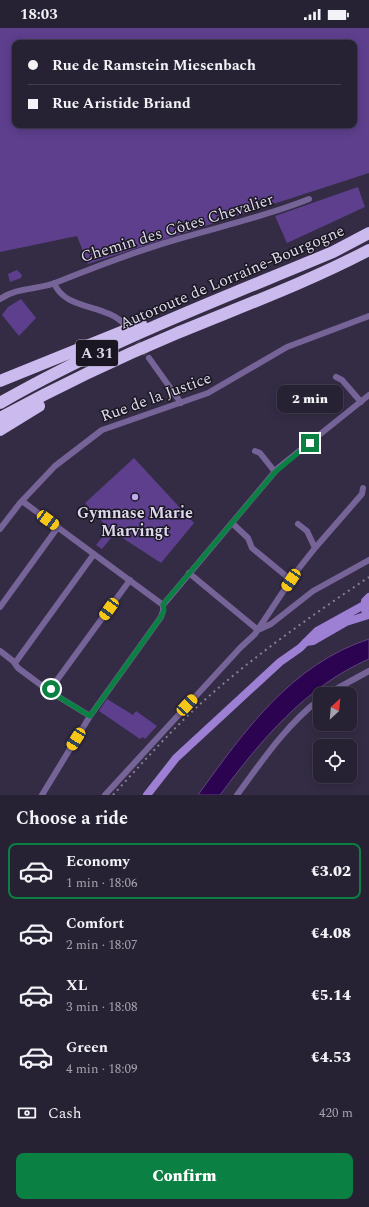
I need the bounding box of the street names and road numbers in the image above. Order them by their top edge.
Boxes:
street label: Chemin des Côtes Chevalier [77,187,277,269]
street label: Autoroute de Lorraine-Bourgogne [116,219,348,335]
road number: A 31 [76,340,118,366]
street label: Rue de la Justice [97,366,215,428]

